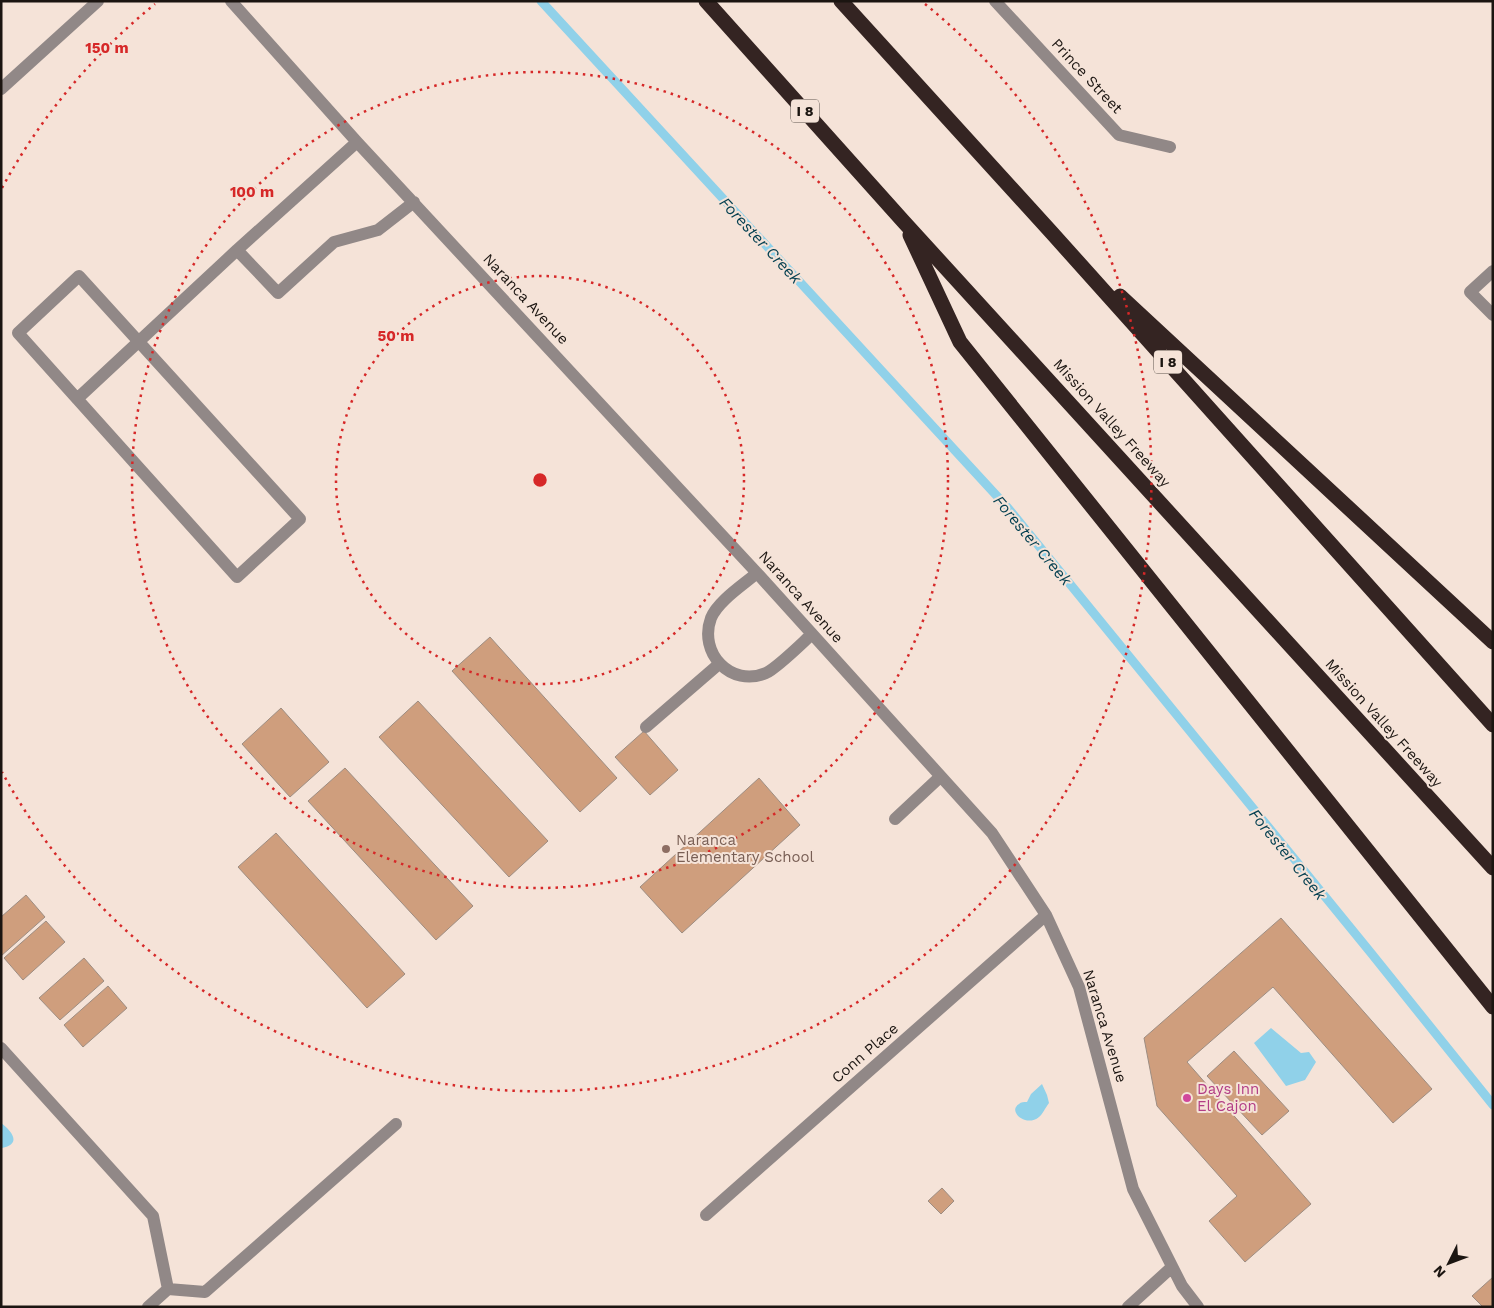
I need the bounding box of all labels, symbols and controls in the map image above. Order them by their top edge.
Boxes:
street label: Prince Street [1048,35,1127,118]
text: 150 m [85,39,129,57]
road number: I 8 [791,100,819,122]
text: 100 m [230,183,274,201]
water label: Forester Creek [716,193,807,289]
street label: Naranca Avenue [479,250,573,348]
text: 50 m [378,327,414,345]
road number: I 8 [1154,351,1182,374]
street label: Mission Valley Freeway [1050,355,1175,491]
centre of rings [531,471,549,489]
water label: Forester Creek [989,491,1077,590]
street label: Naranca Avenue [755,547,847,647]
street label: Mission Valley Freeway [1322,655,1447,791]
water label: Forester Creek [1245,805,1331,905]
place label: Naranca Elementary School [676,831,815,866]
marker: Naranca Elementary School [660,843,672,855]
street label: Naranca Avenue [1079,967,1131,1085]
street label: Conn Place [828,1019,902,1087]
place label: Days Inn El Cajon [1197,1080,1259,1115]
marker: Days Inn El Cajon [1181,1092,1193,1104]
north arrow [1424,1238,1474,1288]
text: N [1430,1262,1449,1281]

